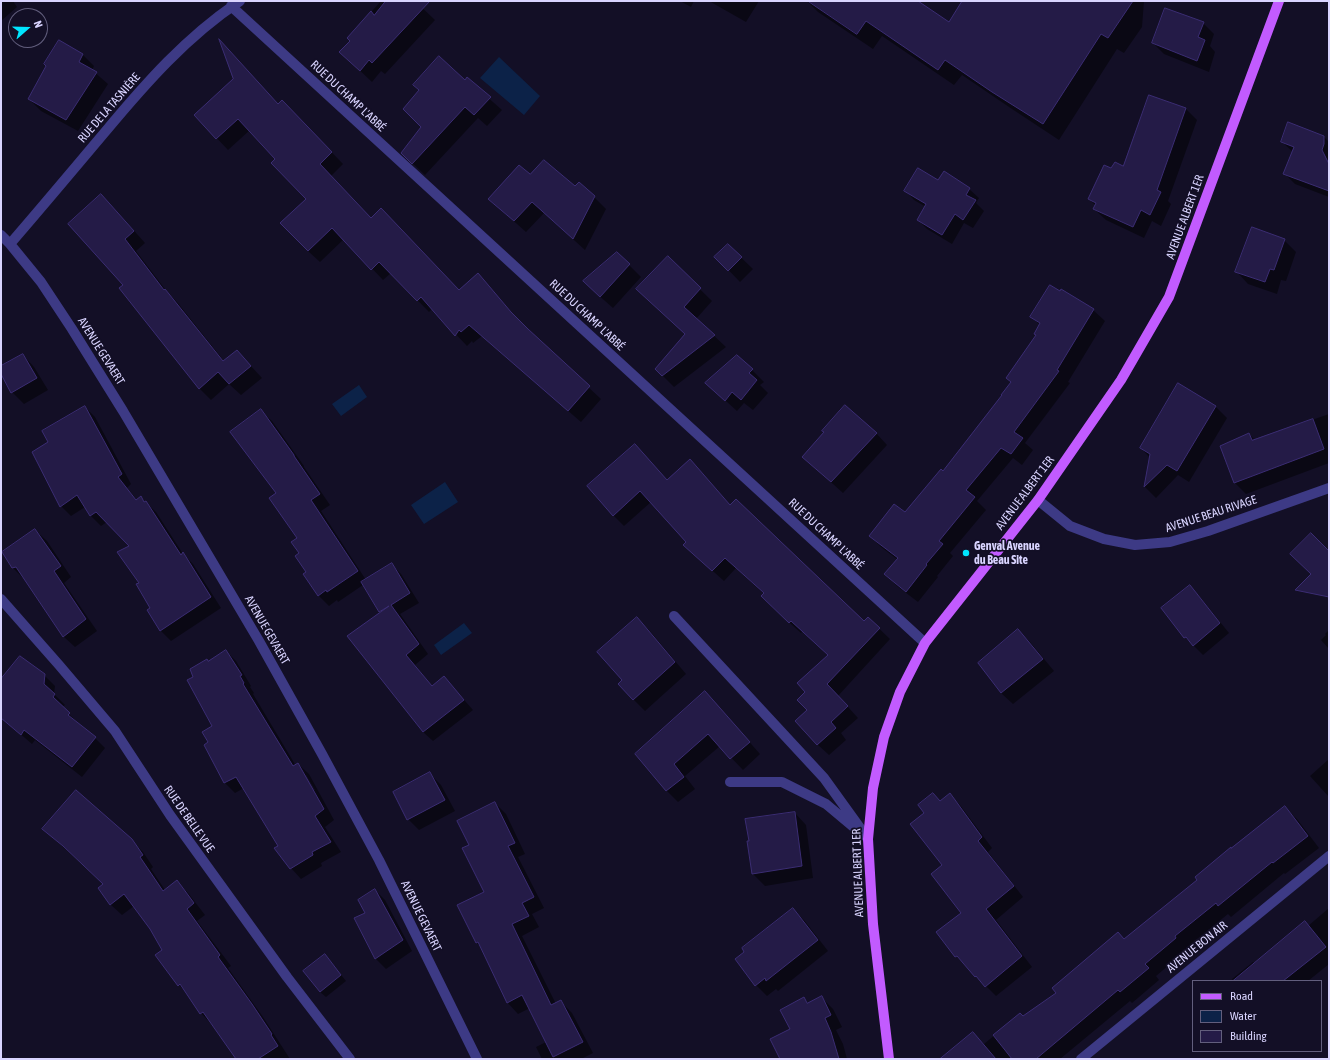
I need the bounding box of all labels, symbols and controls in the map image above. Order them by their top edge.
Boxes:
north arrow [8,8,48,48]
text: N [32,19,45,29]
street label: RUE DU CHAMP L'ABBÉ [307,57,389,135]
street label: RUE DE LA TASNIÈRE [75,70,143,146]
street label: AVENUE ALBERT 1ER [1163,173,1207,261]
street label: RUE DU CHAMP L'ABBÉ [546,276,628,354]
street label: AVENUE GEVAERT [75,315,127,387]
street label: AVENUE ALBERT 1ER [993,453,1057,533]
street label: AVENUE BEAU RIVAGE [1164,492,1258,536]
street label: RUE DU CHAMP L'ABBÉ [785,495,867,573]
place label: Genval Avenue du Beau Site [974,539,1040,567]
marker: Genval Avenue du Beau Site [961,548,971,558]
street label: AVENUE GEVAERT [242,593,292,667]
street label: RUE DE BELLE VUE [161,783,217,855]
street label: AVENUE ALBERT 1ER [849,829,867,917]
street label: AVENUE GEVAERT [398,878,444,954]
street label: AVENUE BON AIR [1164,918,1230,976]
legend [1192,980,1322,1052]
text: Road [1230,989,1253,1003]
text: Water [1230,1009,1256,1023]
text: Building [1230,1029,1267,1043]

